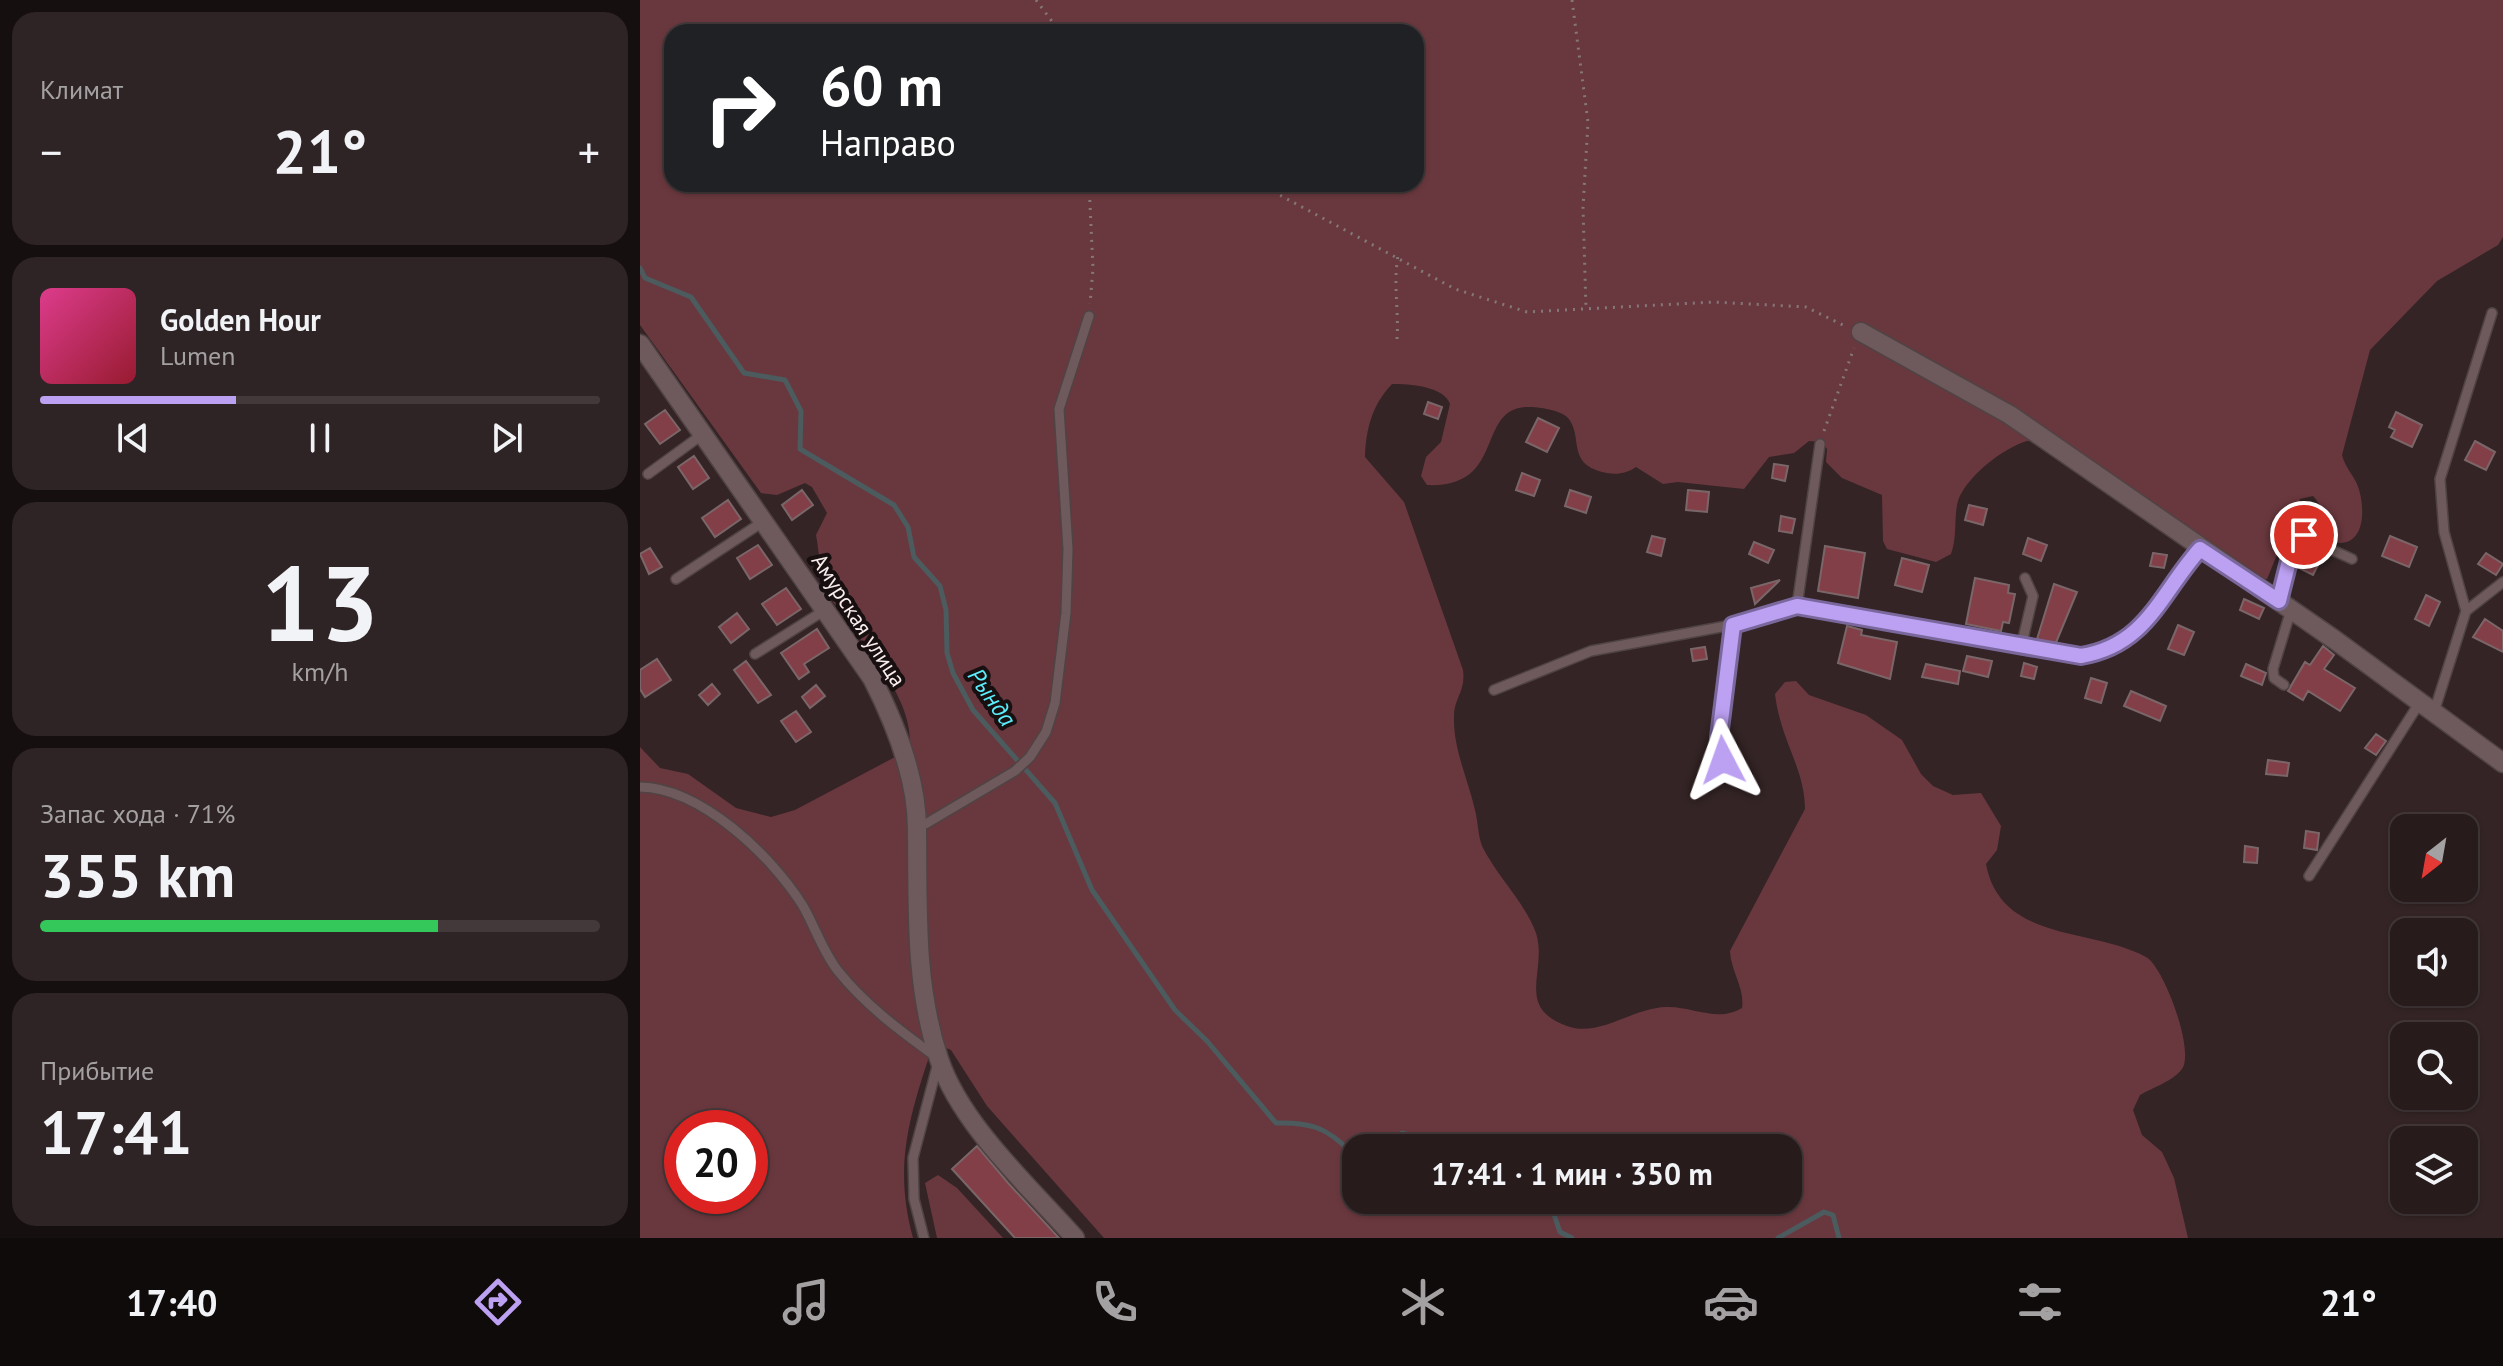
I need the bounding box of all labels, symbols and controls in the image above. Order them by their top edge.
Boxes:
text: 60 m [820,49,943,121]
icon: right [688,56,792,160]
text: Климат [40,73,123,106]
text: 21° [273,112,367,190]
text: Направо [820,119,956,166]
text: − [40,123,62,180]
text: + [578,123,600,180]
text: Golden Hour [160,300,321,339]
text: Lumen [160,339,235,372]
icon: previous [111,416,155,460]
icon: pause [298,416,342,460]
icon: next [485,416,529,460]
pin [2270,501,2338,569]
icon: arrive [2282,513,2326,557]
text: 13 [261,535,379,670]
street label: Амурская улица [806,548,912,692]
text: km/h [292,655,349,688]
water label: Рында [961,662,1023,732]
position arrow [1681,718,1765,802]
text: Запас хода · 71% [40,797,235,830]
north arrow [2390,814,2478,902]
map controls [2390,814,2478,1214]
text: 355 km [40,836,235,914]
button: sound [2390,918,2478,1006]
button: search [2390,1022,2478,1110]
text: Прибытие [40,1054,154,1087]
text: 17:41 [40,1093,192,1171]
speed limit sign: 20 [664,1110,768,1214]
button: layers [2390,1126,2478,1214]
text: 17:41 · 1 мин · 350 m [1431,1154,1713,1193]
icon: directions [470,1274,526,1330]
icon: music [778,1274,834,1330]
icon: phone [1087,1274,1143,1330]
icon: climate [1395,1274,1451,1330]
icon: car [1703,1274,1759,1330]
icon: filters [2012,1274,2068,1330]
text: 17:40 [126,1279,218,1326]
text: 21° [2320,1279,2377,1326]

